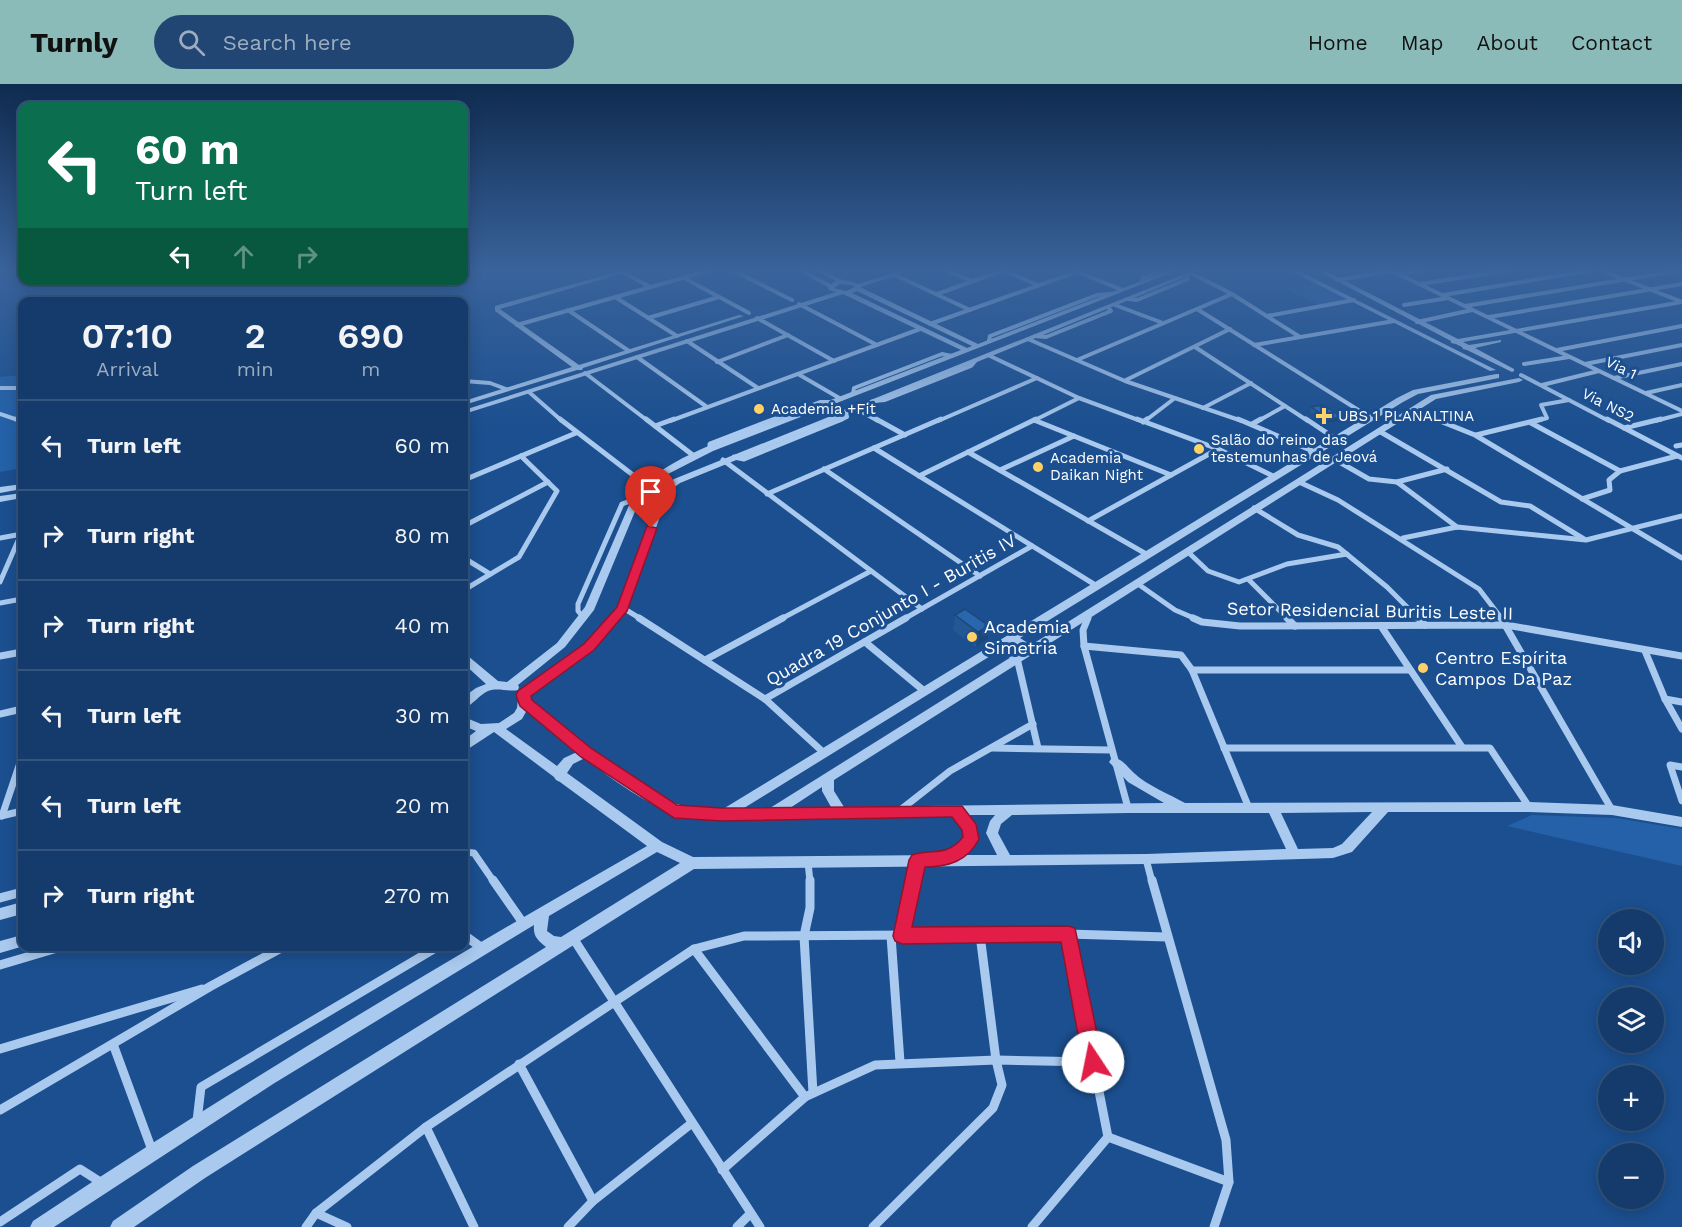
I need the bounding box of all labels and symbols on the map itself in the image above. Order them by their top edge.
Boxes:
street label: Via 1 [1602,353,1640,383]
street label: Via NS2 [1579,384,1637,426]
place label: Academia +Fit [771,400,876,418]
marker: Academia +Fit [752,402,766,416]
marker: UBS 1 PLANALTINA [1315,407,1333,425]
place label: UBS 1 PLANALTINA [1338,407,1474,425]
place label: Salão do reino das testemunhas de Jeová [1211,431,1378,466]
marker: Salão do reino das testemunhas de Jeová [1192,442,1206,456]
place label: Academia Daikan Night [1050,449,1144,484]
marker: Academia Daikan Night [1031,460,1045,474]
pin [625,466,676,528]
street label: Quadra 19 Conjunto I - Buritis IV [762,529,1020,690]
street label: Setor Residencial Buritis Leste II [1227,598,1513,623]
place label: Academia Simetria [984,616,1070,658]
marker: Academia Simetria [965,630,979,644]
place label: Centro Espírita Campos Da Paz [1435,647,1572,689]
marker: Centro Espírita Campos Da Paz [1416,661,1430,675]
position arrow [1061,1030,1125,1094]

